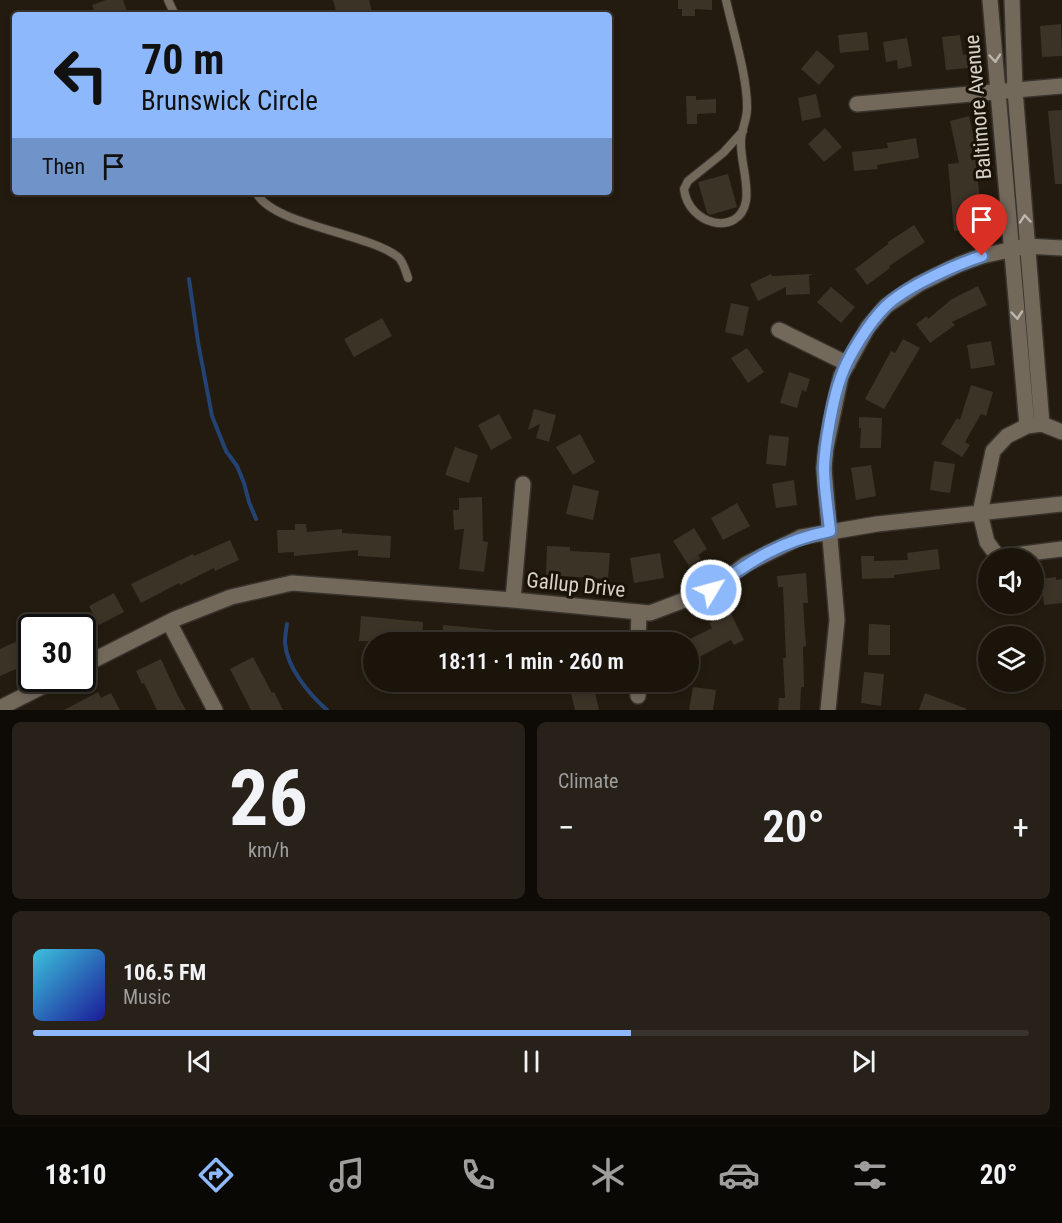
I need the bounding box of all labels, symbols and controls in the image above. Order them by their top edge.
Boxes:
street label: Baltimore Avenue [960,34,996,180]
text: 70 m [141,35,224,84]
icon: left [42,36,120,114]
one-way arrow [988,54,1001,63]
text: Brunswick Circle [141,85,318,117]
icon: arrive [97,150,130,183]
text: Then [42,154,85,179]
pin [956,194,1007,256]
icon: arrive [965,203,998,236]
one-way arrow [1019,214,1032,223]
one-way arrow [1011,311,1024,320]
map controls [978,548,1044,692]
button: sound [978,548,1044,614]
position arrow [679,558,743,622]
street label: Gallup Drive [525,568,627,602]
speed limit sign: 30 [18,614,96,692]
button: layers [978,626,1044,692]
text: 18:11 · 1 min · 260 m [438,649,624,674]
text: 26 [229,753,308,844]
text: Climate [558,769,618,793]
text: 20° [762,800,825,853]
text: − [558,808,575,847]
text: + [1013,808,1029,847]
text: km/h [248,838,289,862]
text: 106.5 FM [123,960,206,985]
text: Music [123,985,171,1009]
icon: previous [183,1045,216,1078]
icon: pause [515,1045,548,1078]
icon: next [847,1045,880,1078]
icon: directions [195,1154,237,1196]
icon: music [326,1154,368,1196]
icon: phone [457,1154,499,1196]
icon: climate [587,1154,629,1196]
icon: car [718,1154,760,1196]
icon: filters [849,1154,891,1196]
text: 18:10 [44,1159,106,1191]
text: 20° [980,1159,1018,1191]

